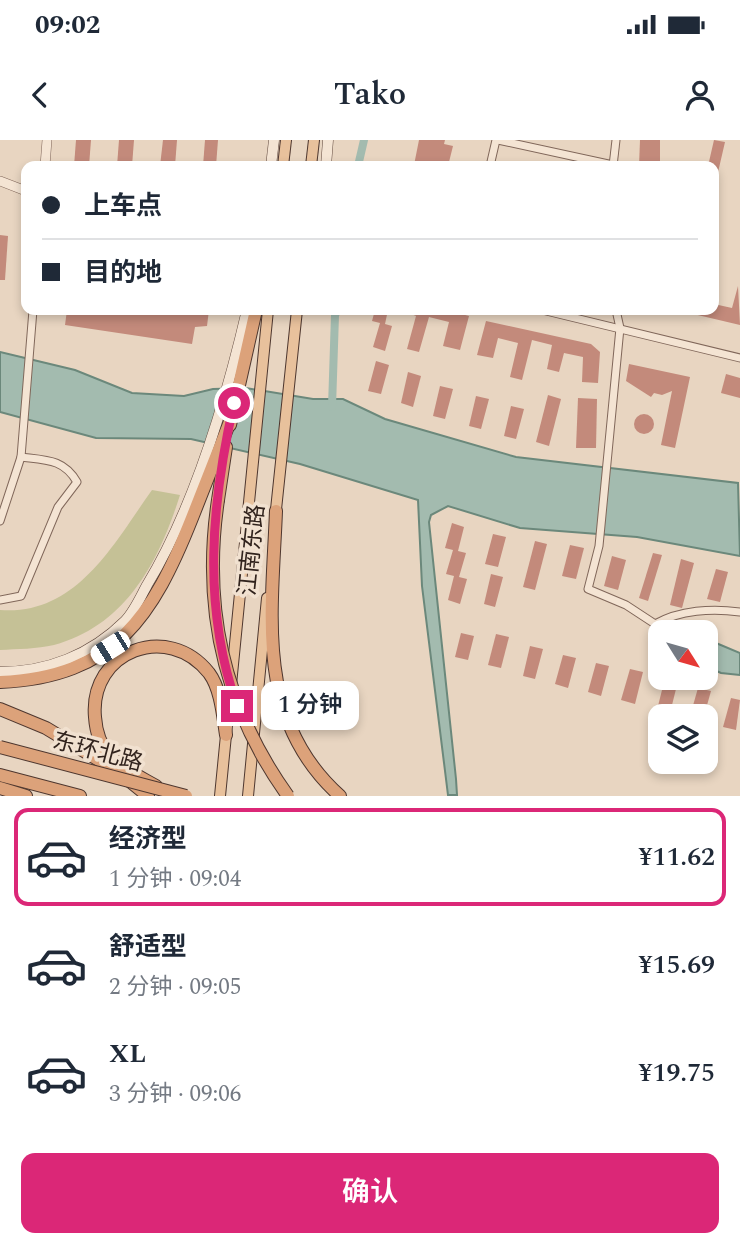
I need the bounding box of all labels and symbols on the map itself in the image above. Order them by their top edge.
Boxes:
route start [218,387,250,419]
street label: 江南东路 [230,503,275,598]
north arrow [648,620,718,690]
car [87,628,134,668]
callout: 1 分钟 [262,682,360,730]
route end [221,690,253,722]
street label: 东环北路 [49,724,147,781]

